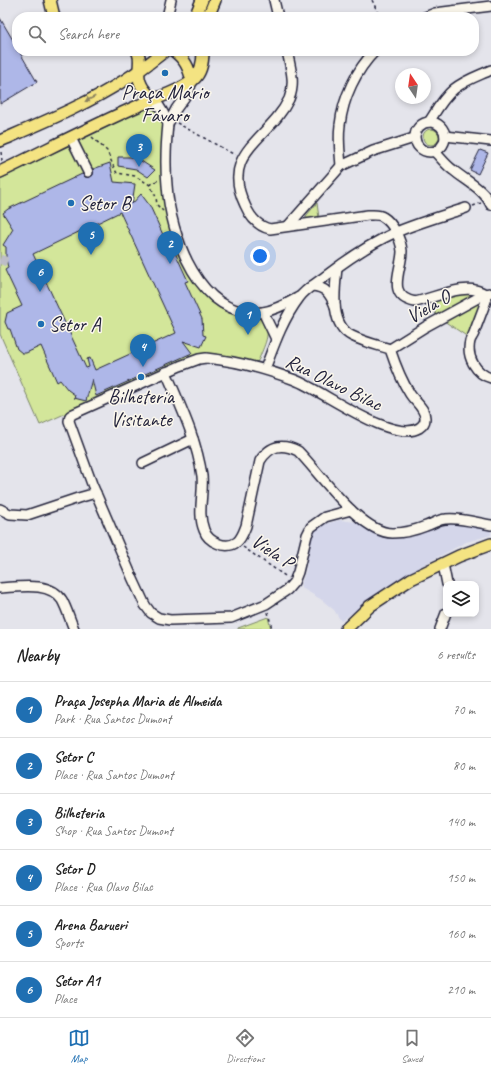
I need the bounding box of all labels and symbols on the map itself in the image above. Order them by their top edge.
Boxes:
marker: Praça Mário Fávaro [160,68,170,78]
north arrow [395,68,431,104]
place label: Praça Mário Fávaro [121,80,210,128]
one-way arrow [84,96,96,103]
pin: 3 [126,134,152,167]
place label: Setor B [79,191,133,216]
marker: Setor B [66,198,76,208]
pin: 5 [78,222,104,255]
pin: 2 [157,231,183,264]
your location [250,246,270,266]
pin: 6 [27,259,53,292]
street label: Viela O [402,283,456,329]
pin: 1 [235,302,261,335]
place label: Setor A [49,312,102,337]
marker: Setor A [36,319,46,329]
pin: 4 [130,334,156,367]
street label: Rua Olavo Bilac [282,348,387,417]
marker: Bilheteria Visitante [136,372,146,382]
place label: Bilheteria Visitante [108,384,176,432]
street label: Viela P [247,528,301,576]

